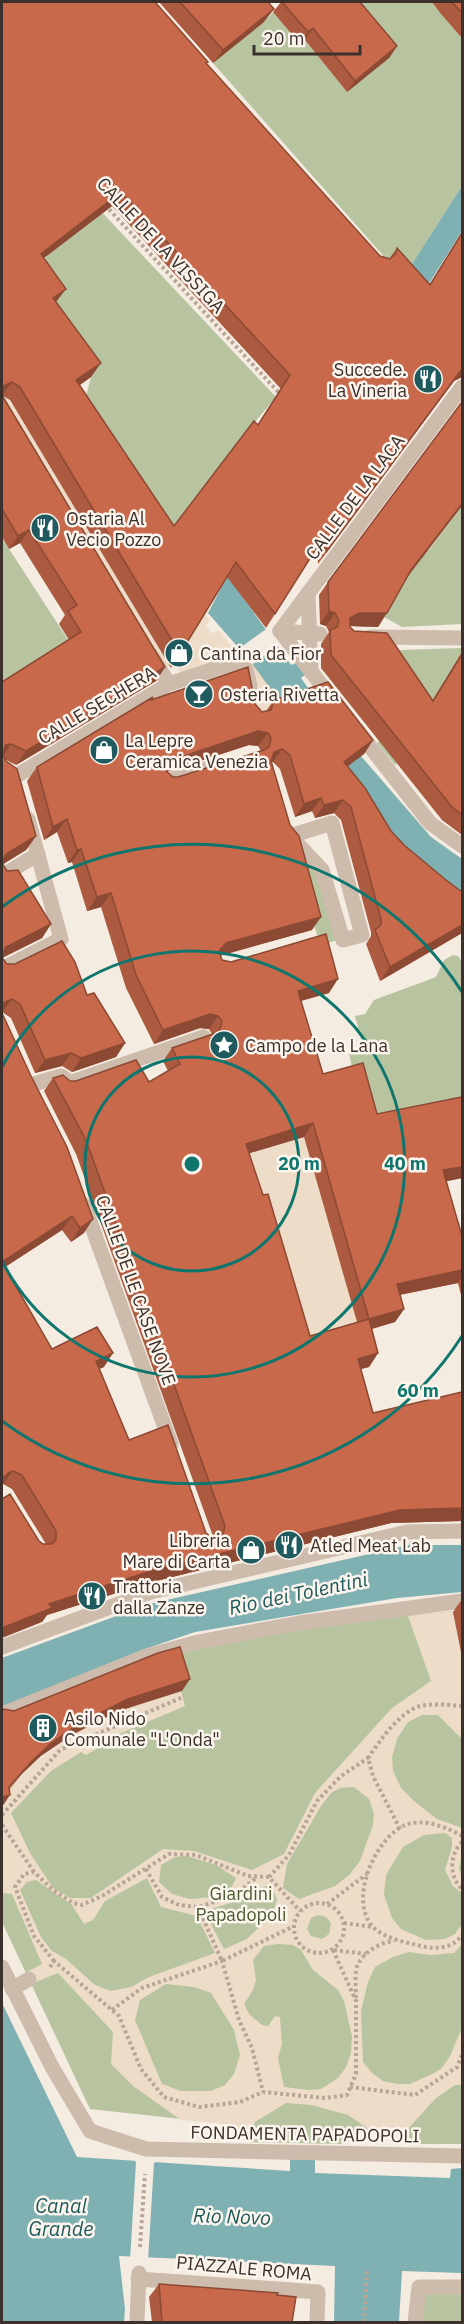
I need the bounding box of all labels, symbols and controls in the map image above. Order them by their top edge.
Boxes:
scale bar [254,18,360,56]
text: 20 m [263,27,305,50]
street label: CALLE DE LA VISSIGA [92,172,230,318]
place label: Succede. La Vineria [328,358,407,402]
restaurant icon: Succede. La Vineria [412,363,444,395]
street label: CALLE DE LA LACA [300,429,410,564]
place label: Ostaria Al Vecio Pozzo [66,507,161,551]
restaurant icon: Ostaria Al Vecio Pozzo [29,512,61,544]
shop icon: Cantina da Fior [163,637,195,669]
place label: Cantina da Fior [200,642,322,665]
street label: CALLE SECHERA [34,660,161,749]
bar icon: Osteria Rivetta [183,678,215,710]
place label: Osteria Rivetta [220,683,340,706]
place label: La Lepre Ceramica Venezia [125,729,269,773]
shop icon: La Lepre Ceramica Venezia [88,734,120,766]
place icon: Campo de la Lana [208,1029,240,1061]
place label: Campo de la Lana [245,1034,388,1057]
text: 20 m [278,1152,320,1175]
text: 40 m [384,1152,426,1175]
centre of rings [182,1154,202,1174]
street label: CALLE DE LE CASE NOVE [91,1192,181,1388]
text: 60 m [397,1379,439,1402]
place label: Libreria Mare di Carta [123,1529,230,1573]
restaurant icon: Atled Meat Lab [273,1529,305,1561]
shop icon: Libreria Mare di Carta [235,1534,267,1566]
place label: Atled Meat Lab [310,1534,431,1557]
water label: Rio dei Tolentini [226,1565,371,1621]
place label: Trattoria dalla Zanze [113,1575,205,1619]
restaurant icon: Trattoria dalla Zanze [76,1580,108,1612]
place label: Asilo Nido Comunale "L'Onda" [64,1707,220,1751]
building icon: Asilo Nido Comunale "L'Onda" [27,1712,59,1744]
park label: Giardini Papadopoli [196,1882,286,1926]
street label: FONDAMENTA PAPADOPOLI [190,2121,420,2147]
water label: Canal Grande [28,2192,94,2242]
water label: Rio Novo [192,2201,272,2231]
street label: PIAZZALE ROMA [175,2251,313,2285]

